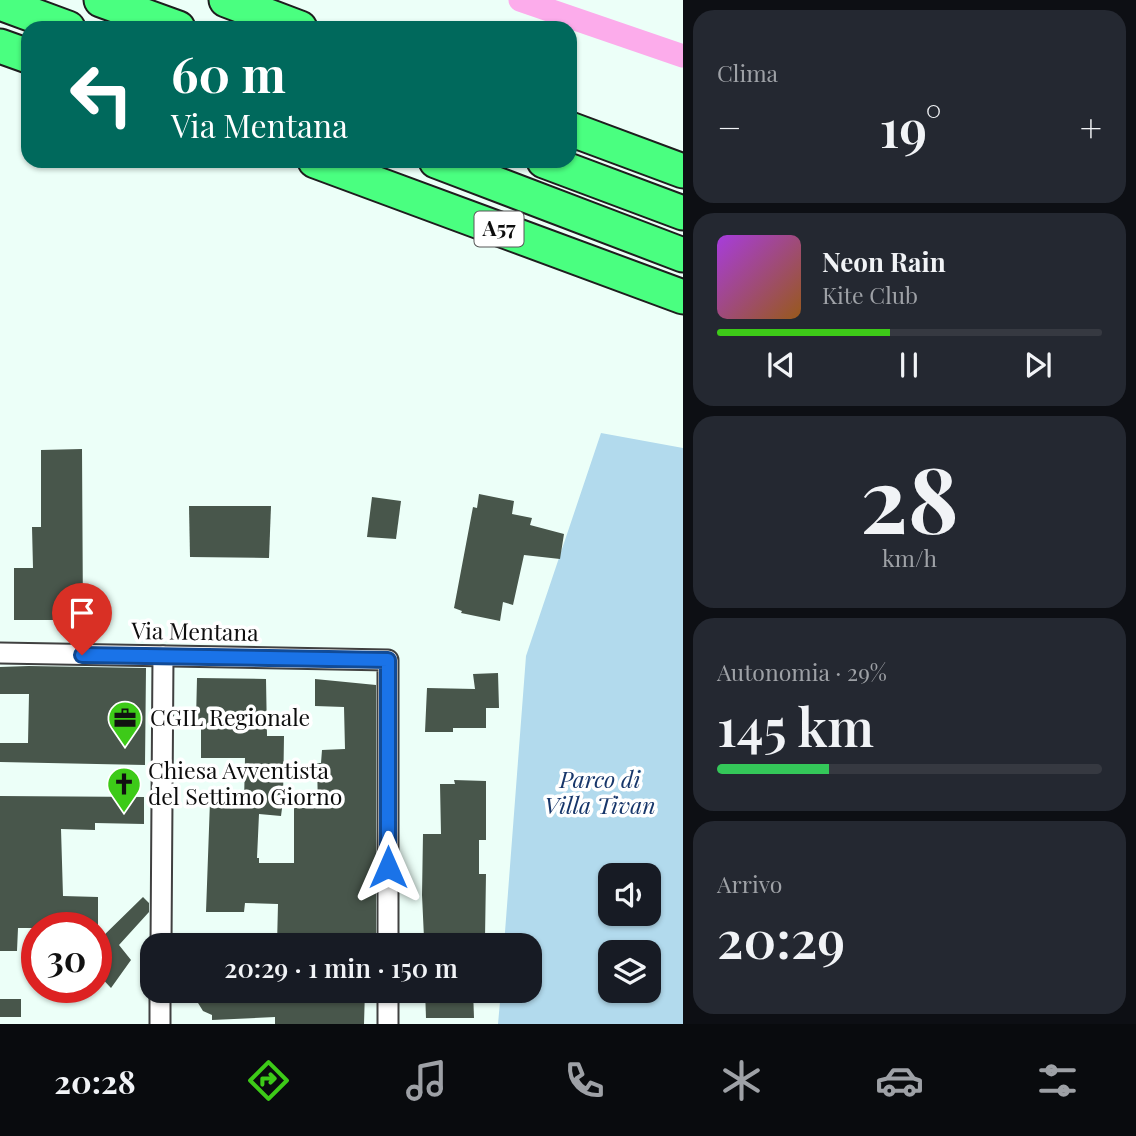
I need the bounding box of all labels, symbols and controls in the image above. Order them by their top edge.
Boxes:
text: 60 m [171,40,286,105]
icon: left [56,49,147,140]
text: Clima [717,57,778,88]
text: 19° [879,92,942,161]
text: − [717,101,742,152]
text: + [1080,101,1102,152]
text: Via Mentana [171,103,348,146]
road number: A57 [475,212,524,246]
text: Neon Rain [822,244,946,279]
text: Kite Club [822,279,918,310]
icon: previous [762,346,800,384]
icon: pause [890,346,928,384]
icon: next [1019,346,1057,384]
text: 28 [860,436,959,557]
text: km/h [882,542,937,573]
pin [52,583,112,655]
icon: arrive [63,594,101,632]
street label: Via Mentana [130,614,259,647]
text: Autonomia · 29% [717,656,887,687]
text: 145 km [717,691,874,760]
office icon: CGIL Regionale [106,699,144,748]
place label: CGIL Regionale [150,701,310,732]
place label: Chiesa Avventista del Settimo Giorno [148,754,342,811]
park label: Parco di Villa Tivan [544,763,656,820]
church icon: Chiesa Avventista del Settimo Giorno [105,765,143,814]
position arrow [351,830,425,904]
map controls [598,863,661,1003]
button: sound [598,863,661,926]
text: Arrivo [717,868,782,899]
text: 20:29 [717,903,845,972]
speed limit sign: 30 [21,912,112,1003]
button: layers [598,940,661,1003]
text: 20:29 · 1 min · 150 m [224,950,458,985]
icon: directions [244,1056,293,1105]
icon: music [402,1056,451,1105]
icon: phone [560,1056,609,1105]
icon: climate [717,1056,766,1105]
icon: car [875,1056,924,1105]
icon: filters [1033,1056,1082,1105]
text: 20:28 [54,1059,136,1102]

